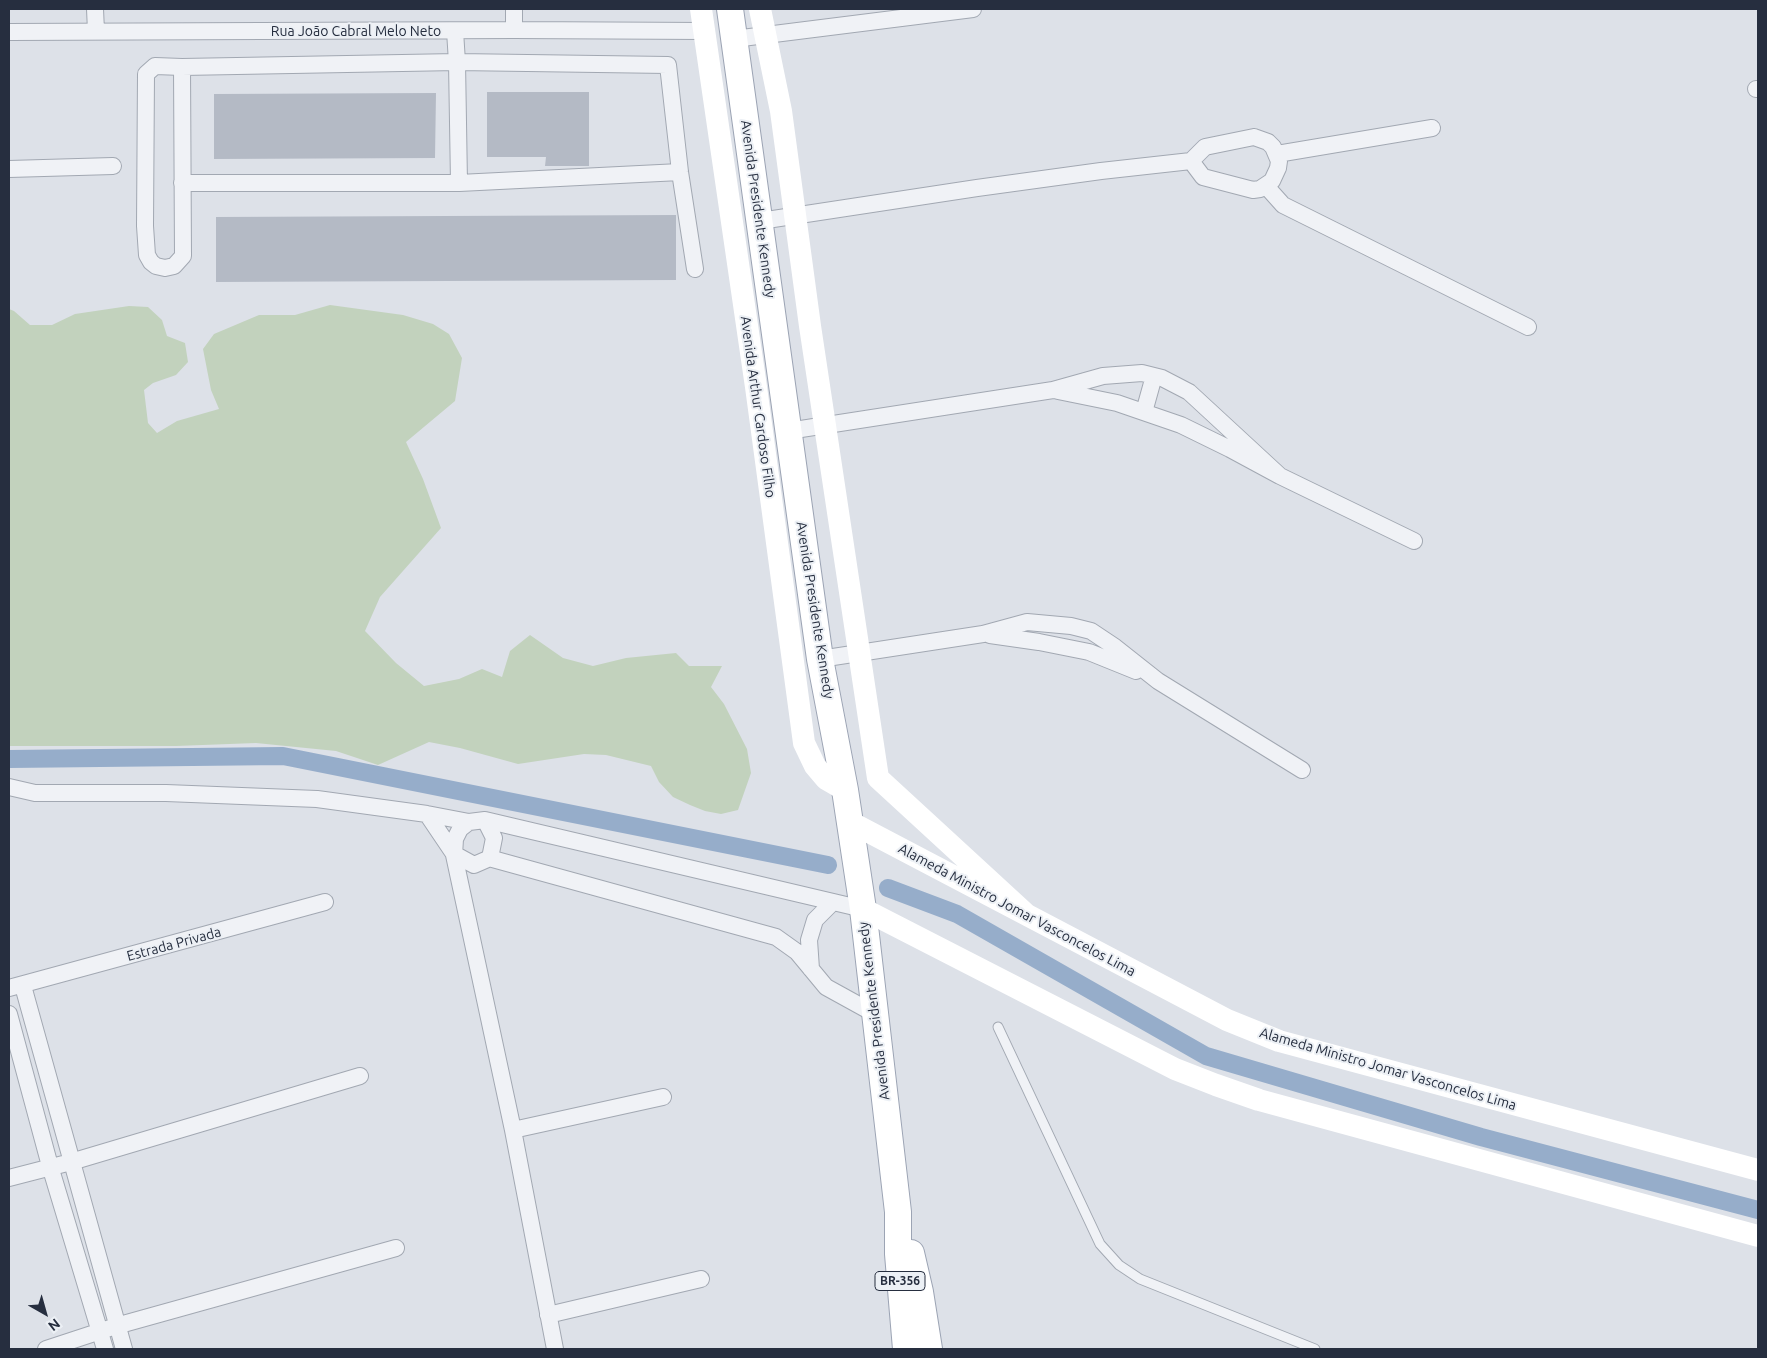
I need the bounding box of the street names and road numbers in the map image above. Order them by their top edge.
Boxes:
street label: Rua João Cabral Melo Neto [271,23,441,39]
street label: Avenida Presidente Kennedy [737,119,779,299]
street label: Avenida Arthur Cardoso Filho [737,315,779,499]
street label: Avenida Presidente Kennedy [793,520,837,700]
street label: Alameda Ministro Jomar Vasconcelos Lima [896,840,1138,980]
street label: Avenida Presidente Kennedy [855,921,893,1101]
street label: Estrada Privada [125,923,223,965]
street label: Alameda Ministro Jomar Vasconcelos Lima [1258,1024,1518,1114]
road number: BR-356 [875,1272,925,1290]

